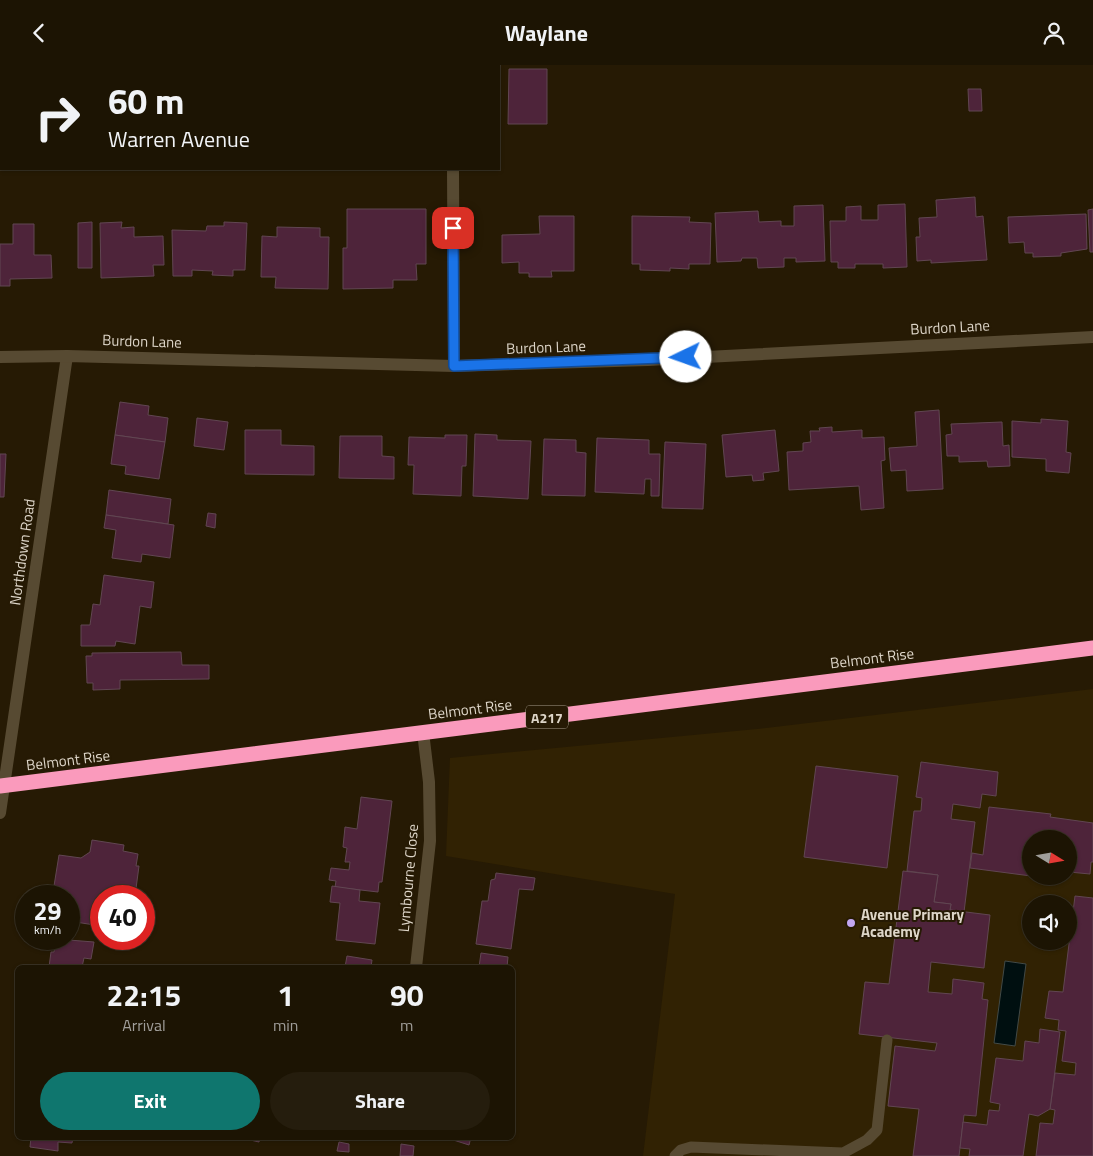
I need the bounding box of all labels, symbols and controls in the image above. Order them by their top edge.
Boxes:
text: Waylane [505,16,588,50]
icon: back [25,19,53,47]
icon: person [1040,19,1068,47]
text: 60 m [108,74,184,128]
icon: right [25,85,90,150]
text: Warren Avenue [108,122,250,156]
pin [432,207,474,249]
icon: arrive [439,214,467,242]
street label: Burdon Lane [910,313,990,341]
street label: Burdon Lane [102,328,182,354]
position arrow [659,330,711,382]
street label: Burdon Lane [506,334,586,360]
street label: Northdown Road [3,497,41,607]
street label: Belmont Rise [829,641,915,675]
street label: Belmont Rise [427,692,513,726]
road number: A217 [526,705,568,729]
street label: Belmont Rise [25,743,111,777]
street label: Lymbourne Close [392,823,424,933]
north arrow [1022,830,1078,885]
map controls [1022,830,1077,950]
speed limit sign: 40 [90,885,155,950]
text: 29 [33,892,62,930]
button: sound [1022,895,1077,950]
place label: Avenue Primary Academy [861,903,964,943]
marker: Avenue Primary Academy [845,917,857,929]
text: km/h [34,920,61,939]
text: 22:15 [107,972,181,1018]
text: 1 [277,972,294,1018]
text: 90 [390,972,423,1018]
text: Arrival [122,1013,166,1037]
text: min [273,1013,298,1037]
text: m [400,1013,413,1037]
button: Exit [40,1072,260,1130]
button: Share [270,1072,490,1130]

